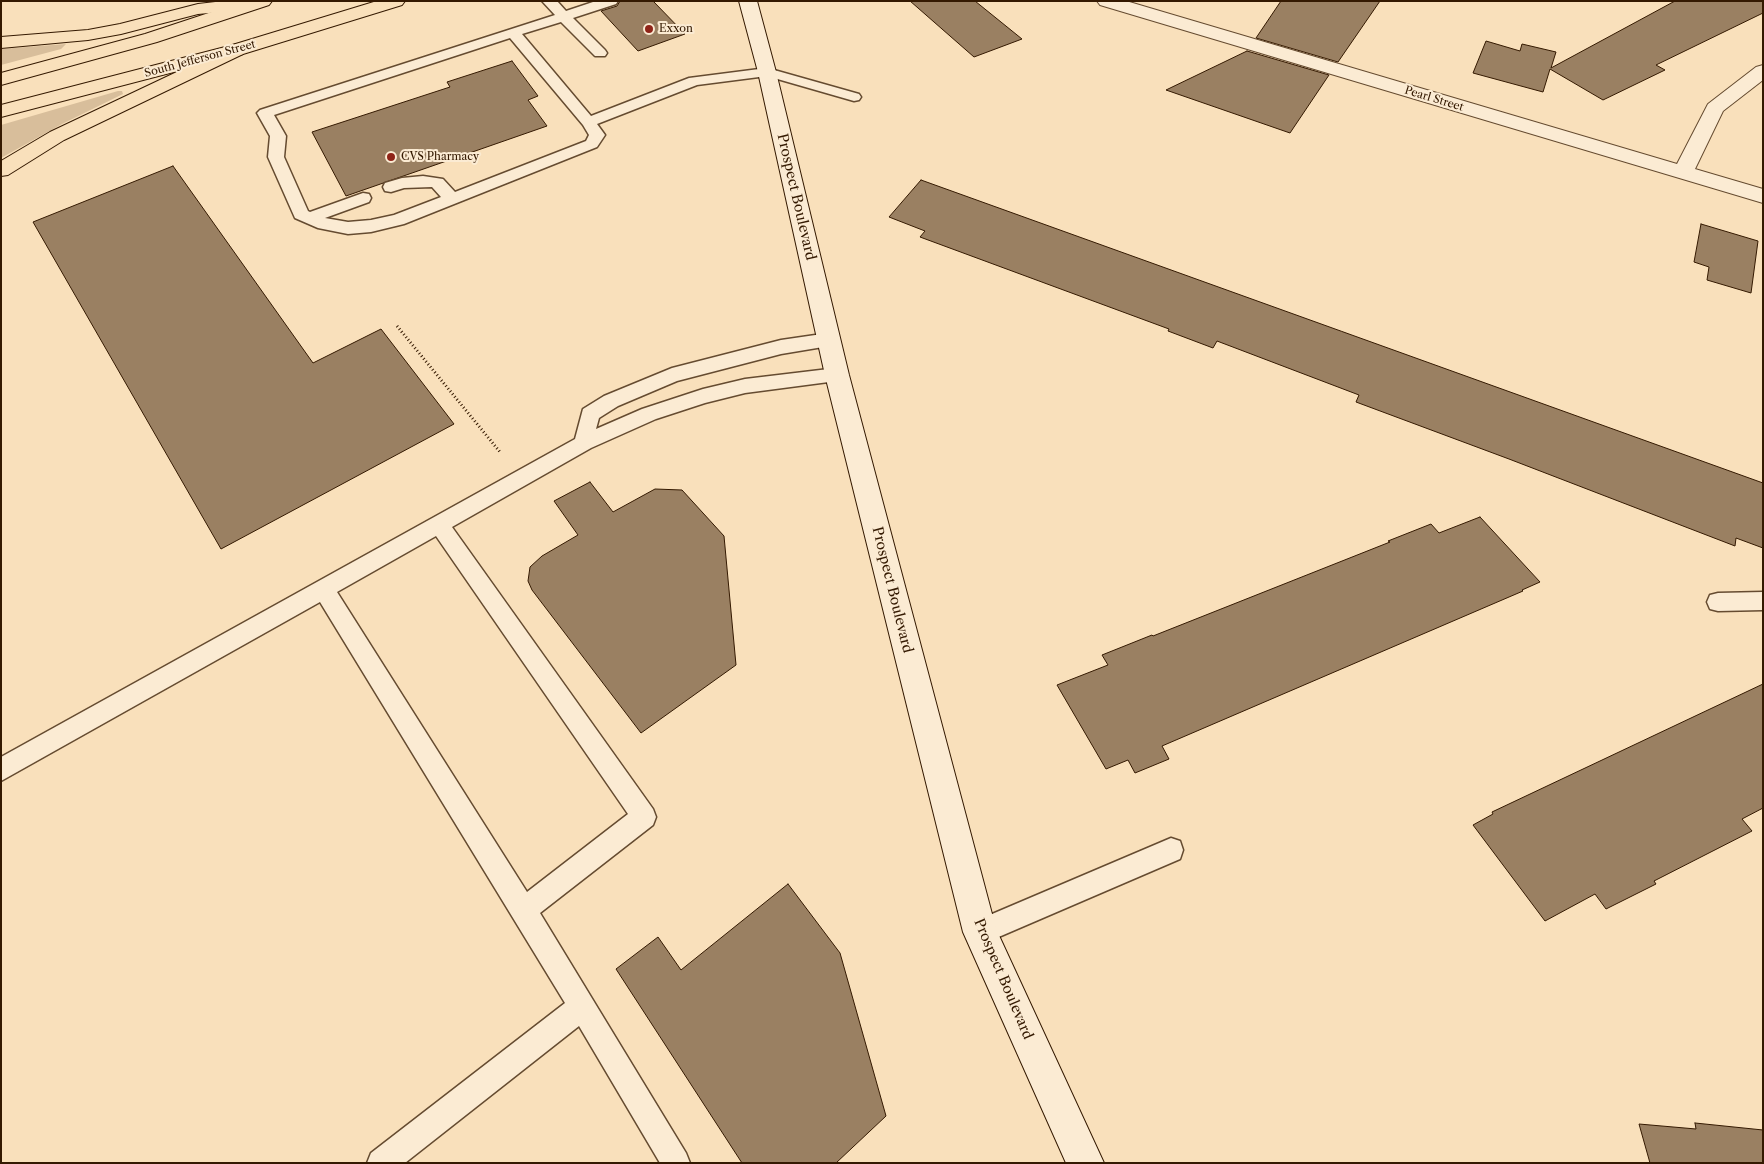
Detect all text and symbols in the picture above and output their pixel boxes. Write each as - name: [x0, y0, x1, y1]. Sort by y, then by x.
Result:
- place label: Exxon: [659, 22, 693, 36]
- marker: Exxon: [643, 23, 655, 35]
- street label: South Jefferson Street: [143, 38, 257, 80]
- street label: Pearl Street: [1403, 84, 1465, 114]
- street label: Prospect Boulevard: [773, 132, 819, 262]
- place label: CVS Pharmacy: [401, 150, 479, 164]
- marker: CVS Pharmacy: [385, 151, 397, 163]
- street label: Prospect Boulevard: [868, 525, 916, 655]
- street label: Prospect Boulevard: [970, 916, 1036, 1042]

